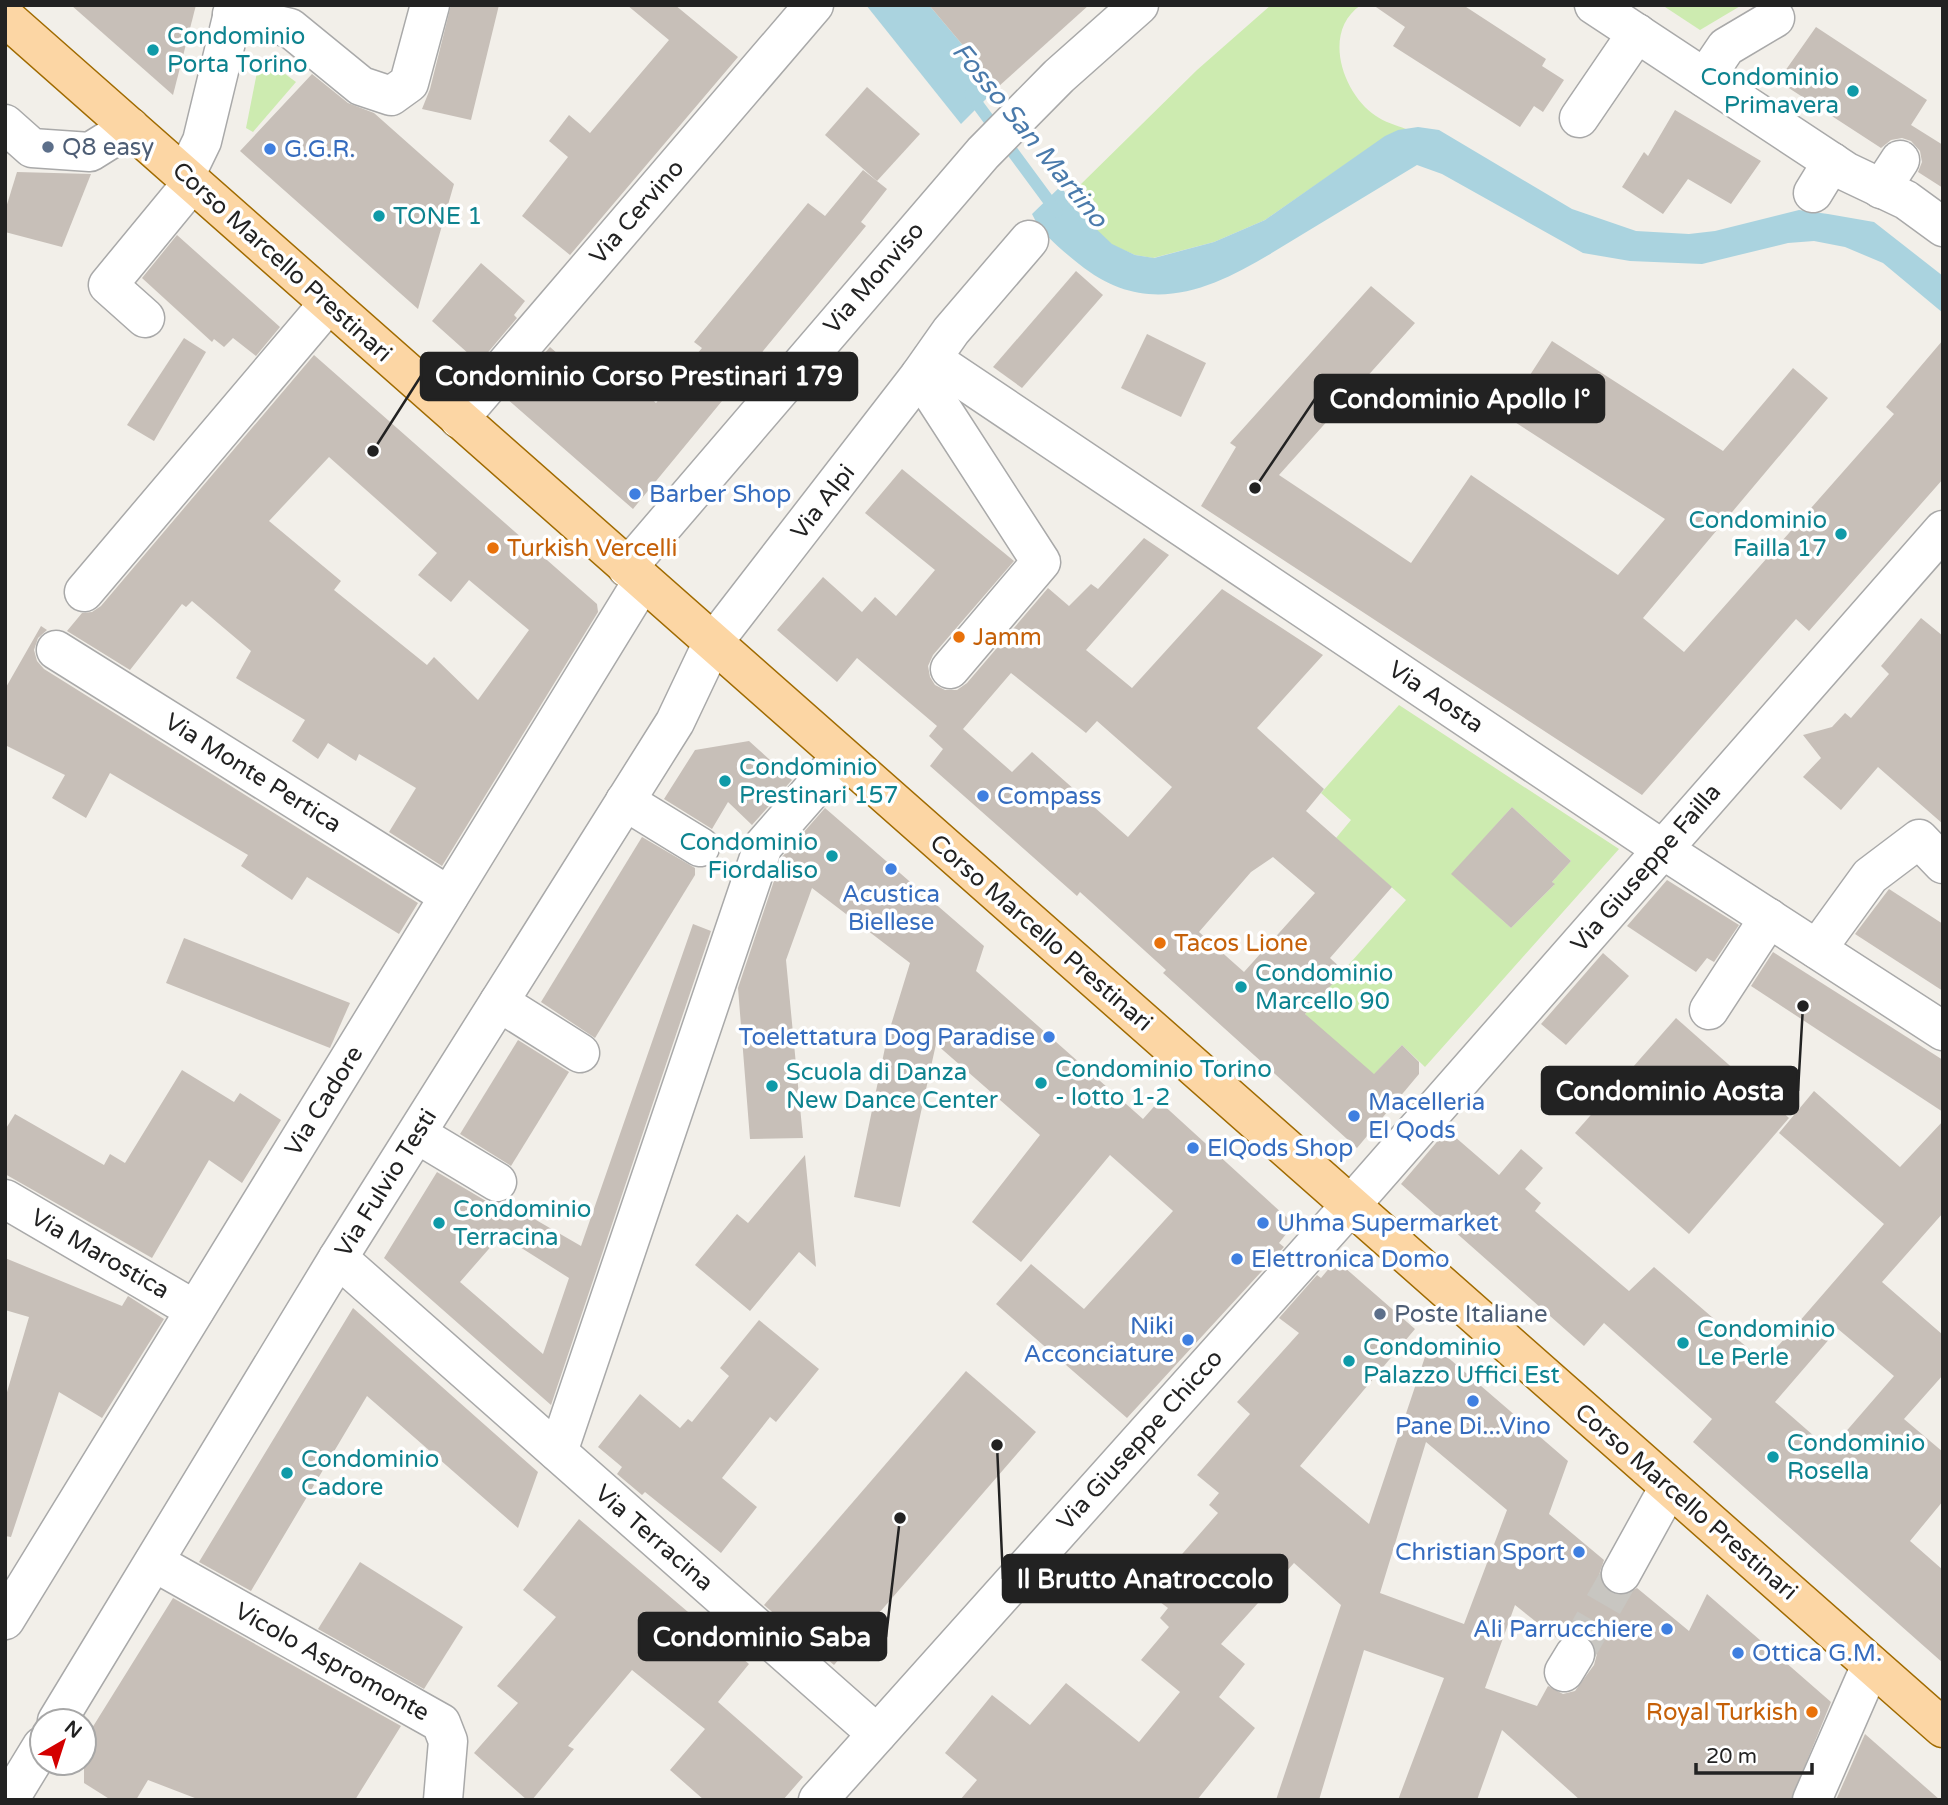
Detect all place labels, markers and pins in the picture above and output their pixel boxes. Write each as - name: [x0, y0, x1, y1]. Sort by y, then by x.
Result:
- place label: Condominio Porta Torino: [167, 22, 308, 79]
- marker: Condominio Porta Torino: [145, 42, 161, 58]
- place label: Condominio Primavera: [1701, 63, 1839, 120]
- marker: Condominio Primavera: [1845, 83, 1861, 99]
- place label: Q8 easy: [62, 133, 154, 162]
- place label: G.G.R.: [284, 135, 356, 164]
- marker: Q8 easy: [40, 139, 56, 155]
- marker: G.G.R.: [262, 141, 278, 157]
- place label: TONE 1: [393, 202, 482, 231]
- marker: TONE 1: [371, 208, 387, 224]
- callout: Condominio Corso Prestinari 179: [421, 353, 857, 400]
- callout: Condominio Apollo I°: [1315, 375, 1604, 422]
- place label: Barber Shop: [649, 480, 791, 509]
- marker: Barber Shop: [627, 486, 643, 502]
- place label: Condominio Failla 17: [1689, 506, 1827, 563]
- marker: Condominio Failla 17: [1833, 526, 1849, 542]
- place label: Turkish Vercelli: [507, 534, 677, 563]
- marker: Turkish Vercelli: [485, 540, 501, 556]
- place label: Jamm: [973, 623, 1042, 652]
- marker: Jamm: [951, 629, 967, 645]
- place label: Condominio Prestinari 157: [739, 753, 899, 810]
- marker: Condominio Prestinari 157: [717, 773, 733, 789]
- place label: Compass: [997, 782, 1102, 811]
- marker: Compass: [975, 788, 991, 804]
- place label: Condominio Fiordaliso: [680, 828, 818, 885]
- marker: Condominio Fiordaliso: [824, 848, 840, 864]
- marker: Acustica Biellese: [883, 861, 899, 877]
- place label: Acustica Biellese: [842, 880, 940, 937]
- place label: Tacos Lione: [1174, 929, 1308, 958]
- marker: Tacos Lione: [1152, 935, 1168, 951]
- place label: Condominio Marcello 90: [1255, 959, 1393, 1016]
- marker: Condominio Marcello 90: [1233, 979, 1249, 995]
- place label: Toelettatura Dog Paradise: [739, 1023, 1035, 1052]
- marker: Toelettatura Dog Paradise: [1041, 1029, 1057, 1045]
- place label: Condominio Torino - lotto 1-2: [1055, 1055, 1272, 1112]
- place label: Scuola di Danza New Dance Center: [786, 1058, 999, 1115]
- callout: Condominio Aosta: [1542, 1067, 1798, 1114]
- marker: Condominio Torino - lotto 1-2: [1033, 1075, 1049, 1091]
- marker: Scuola di Danza New Dance Center: [764, 1078, 780, 1094]
- place label: Macelleria El Qods: [1368, 1088, 1485, 1145]
- marker: Macelleria El Qods: [1346, 1108, 1362, 1124]
- place label: ElQods Shop: [1207, 1134, 1354, 1163]
- marker: ElQods Shop: [1185, 1140, 1201, 1156]
- place label: Condominio Terracina: [453, 1195, 591, 1252]
- place label: Uhma Supermarket: [1277, 1209, 1499, 1238]
- marker: Condominio Terracina: [431, 1215, 447, 1231]
- marker: Uhma Supermarket: [1255, 1215, 1271, 1231]
- place label: Elettronica Domo: [1251, 1245, 1450, 1274]
- marker: Elettronica Domo: [1229, 1251, 1245, 1267]
- place label: Poste Italiane: [1394, 1300, 1548, 1329]
- marker: Poste Italiane: [1372, 1306, 1388, 1322]
- place label: Niki Acconciature: [1024, 1312, 1174, 1369]
- place label: Condominio Le Perle: [1697, 1315, 1835, 1372]
- marker: Niki Acconciature: [1180, 1332, 1196, 1348]
- place label: Condominio Palazzo Uffici Est: [1363, 1333, 1560, 1390]
- marker: Condominio Le Perle: [1675, 1335, 1691, 1351]
- marker: Condominio Palazzo Uffici Est: [1341, 1353, 1357, 1369]
- marker: Pane Di...Vino: [1465, 1393, 1481, 1409]
- place label: Pane Di...Vino: [1395, 1412, 1551, 1441]
- place label: Condominio Rosella: [1787, 1429, 1925, 1486]
- place label: Condominio Cadore: [301, 1445, 439, 1502]
- marker: Condominio Rosella: [1765, 1449, 1781, 1465]
- marker: Condominio Cadore: [279, 1465, 295, 1481]
- place label: Christian Sport: [1395, 1538, 1565, 1567]
- marker: Christian Sport: [1571, 1544, 1587, 1560]
- callout: Il Brutto Anatroccolo: [1003, 1555, 1287, 1602]
- callout: Condominio Saba: [639, 1613, 886, 1660]
- place label: Ali Parrucchiere: [1473, 1615, 1653, 1644]
- marker: Ali Parrucchiere: [1659, 1621, 1675, 1637]
- place label: Ottica G.M.: [1752, 1639, 1882, 1668]
- marker: Ottica G.M.: [1730, 1645, 1746, 1661]
- place label: Royal Turkish: [1646, 1698, 1798, 1727]
- marker: Royal Turkish: [1804, 1704, 1820, 1720]

